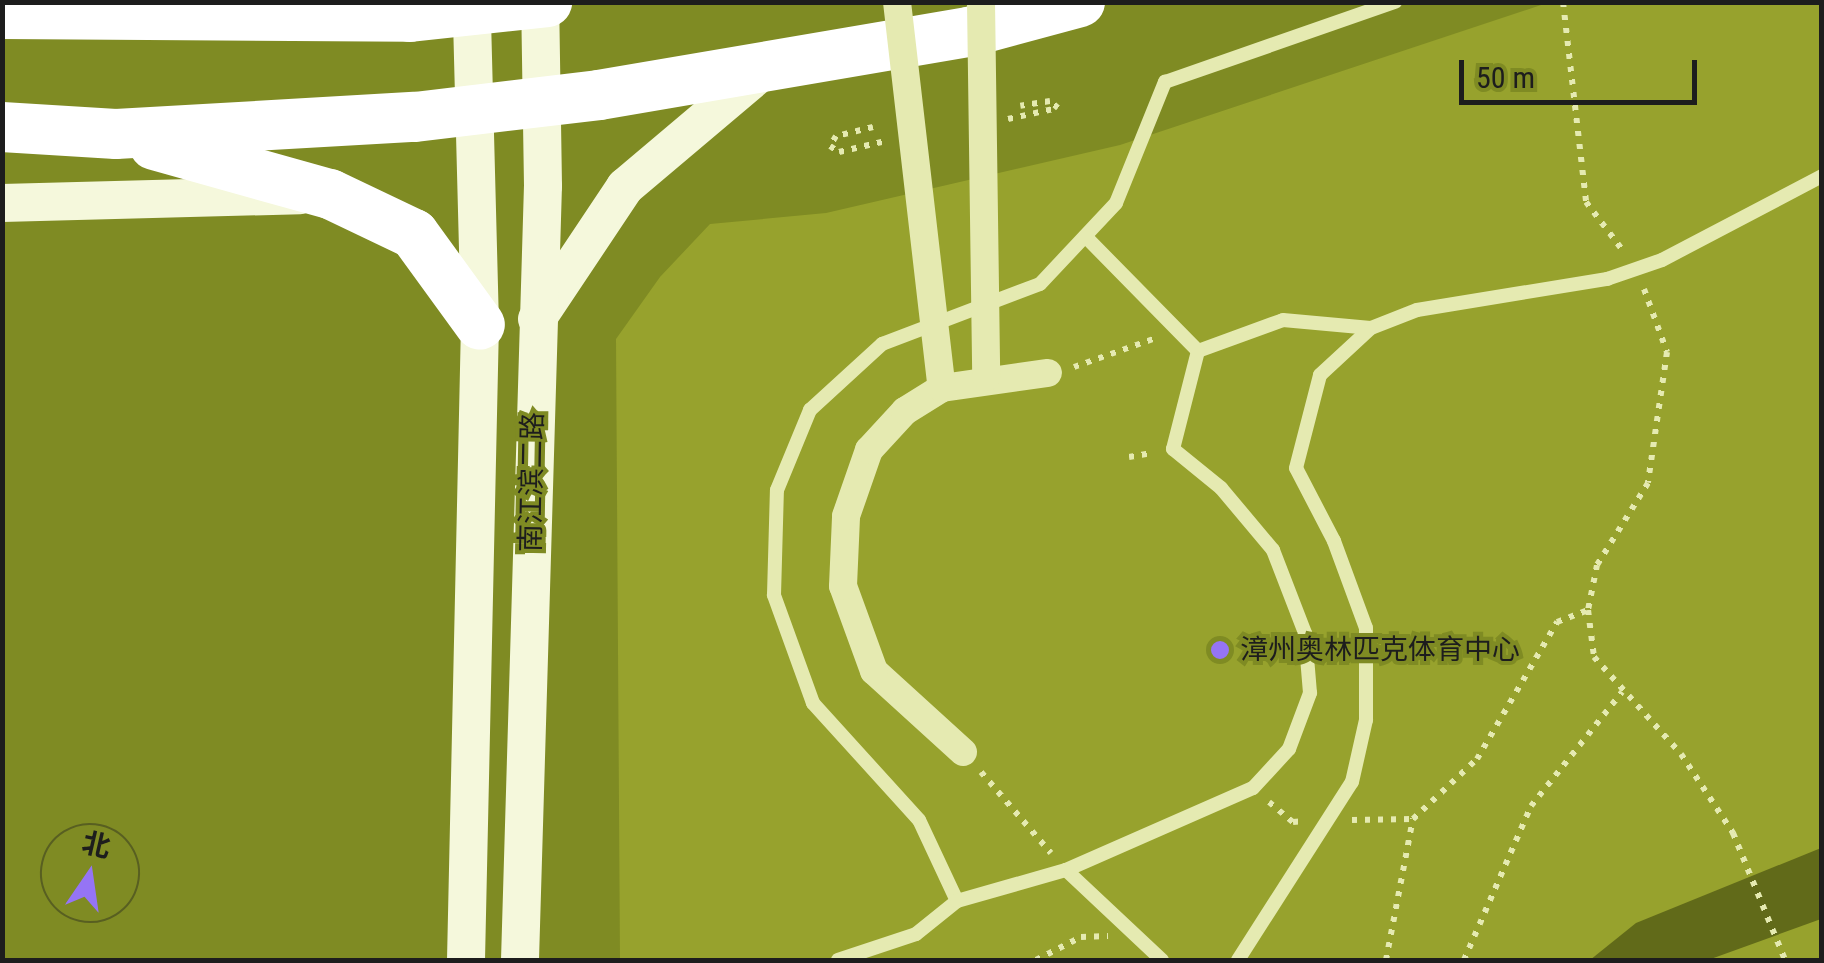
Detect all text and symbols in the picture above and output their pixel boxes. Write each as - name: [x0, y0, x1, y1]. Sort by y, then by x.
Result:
- scale bar: [1464, 40, 1702, 102]
- text: 50 m: [1476, 60, 1535, 95]
- street label: 南江滨二路: [514, 412, 550, 552]
- place label: 漳州奥林匹克体育中心: [1240, 633, 1520, 667]
- marker: 漳州奥林匹克体育中心: [1209, 639, 1231, 661]
- north arrow: [40, 823, 140, 923]
- text: 北: [79, 826, 114, 864]

